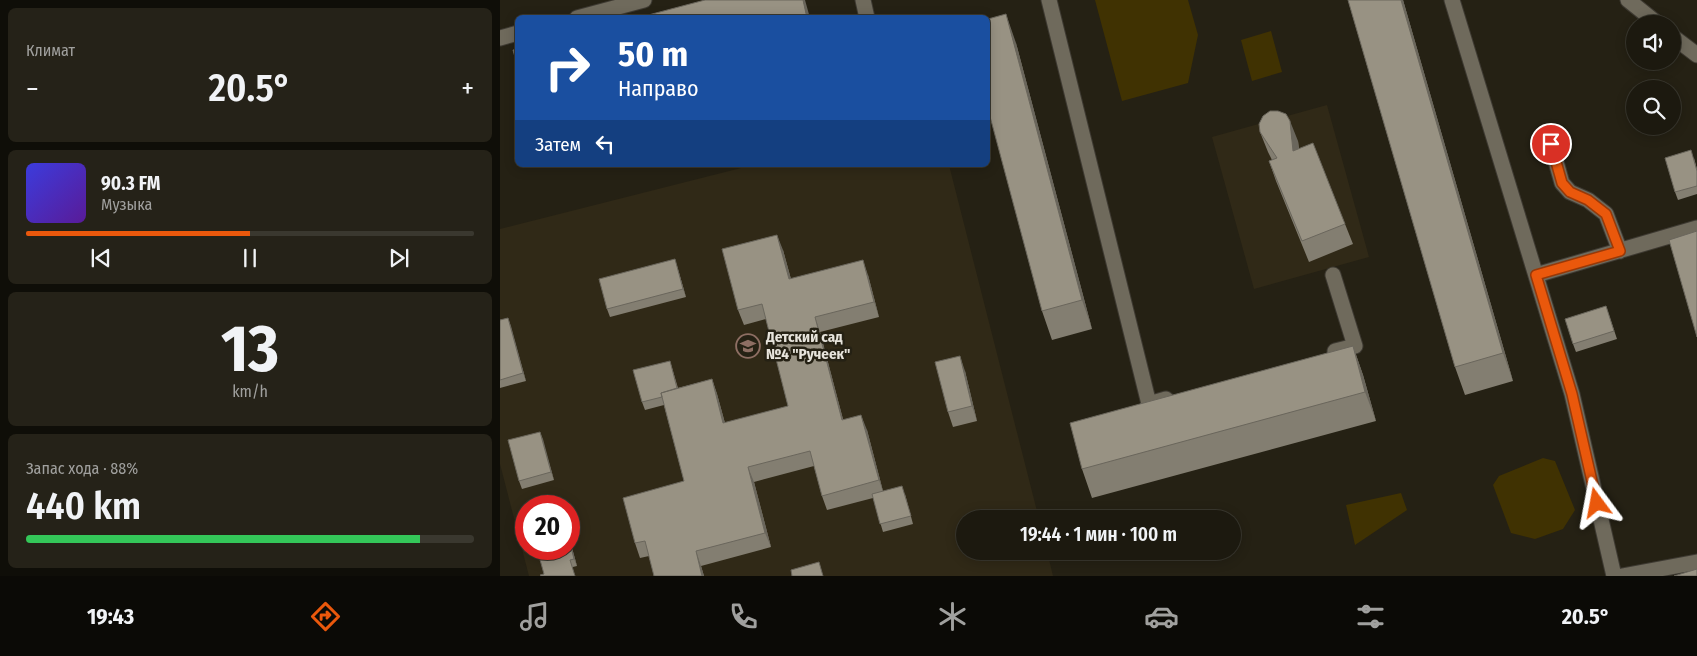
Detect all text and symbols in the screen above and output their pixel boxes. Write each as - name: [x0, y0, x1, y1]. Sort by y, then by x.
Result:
- map controls: [1626, 15, 1681, 135]
- button: sound: [1626, 15, 1681, 70]
- text: 50 m: [618, 33, 688, 75]
- icon: right: [535, 35, 600, 100]
- text: Климат: [26, 41, 75, 60]
- text: 20.5°: [209, 65, 291, 111]
- text: −: [26, 72, 39, 105]
- text: +: [461, 72, 474, 105]
- text: Направо: [618, 75, 699, 102]
- button: search: [1626, 80, 1681, 135]
- pin: [1530, 123, 1572, 165]
- icon: left: [591, 130, 619, 158]
- icon: arrive: [1537, 130, 1565, 158]
- text: Затем: [535, 133, 581, 156]
- text: 90.3 FM: [101, 172, 160, 195]
- text: Музыка: [101, 195, 152, 214]
- icon: previous: [87, 244, 115, 272]
- icon: pause: [236, 244, 264, 272]
- icon: next: [385, 244, 413, 272]
- text: 13: [221, 310, 279, 388]
- place label: Детский сад №4 "Ручеек": [765, 328, 850, 363]
- school or university icon: Детский сад №4 "Ручеек": [735, 333, 761, 359]
- text: km/h: [232, 382, 268, 401]
- text: Запас хода · 88%: [26, 459, 138, 478]
- position arrow: [1570, 476, 1622, 528]
- text: 440 km: [26, 483, 141, 529]
- speed limit sign: 20: [515, 495, 580, 560]
- text: 19:44 · 1 мин · 100 m: [1020, 523, 1177, 546]
- icon: directions: [308, 599, 343, 634]
- icon: music: [517, 599, 552, 634]
- icon: phone: [726, 599, 761, 634]
- icon: climate: [935, 599, 970, 634]
- icon: car: [1144, 599, 1179, 634]
- icon: filters: [1353, 599, 1388, 634]
- text: 19:43: [87, 603, 134, 630]
- text: 20.5°: [1562, 603, 1610, 630]

